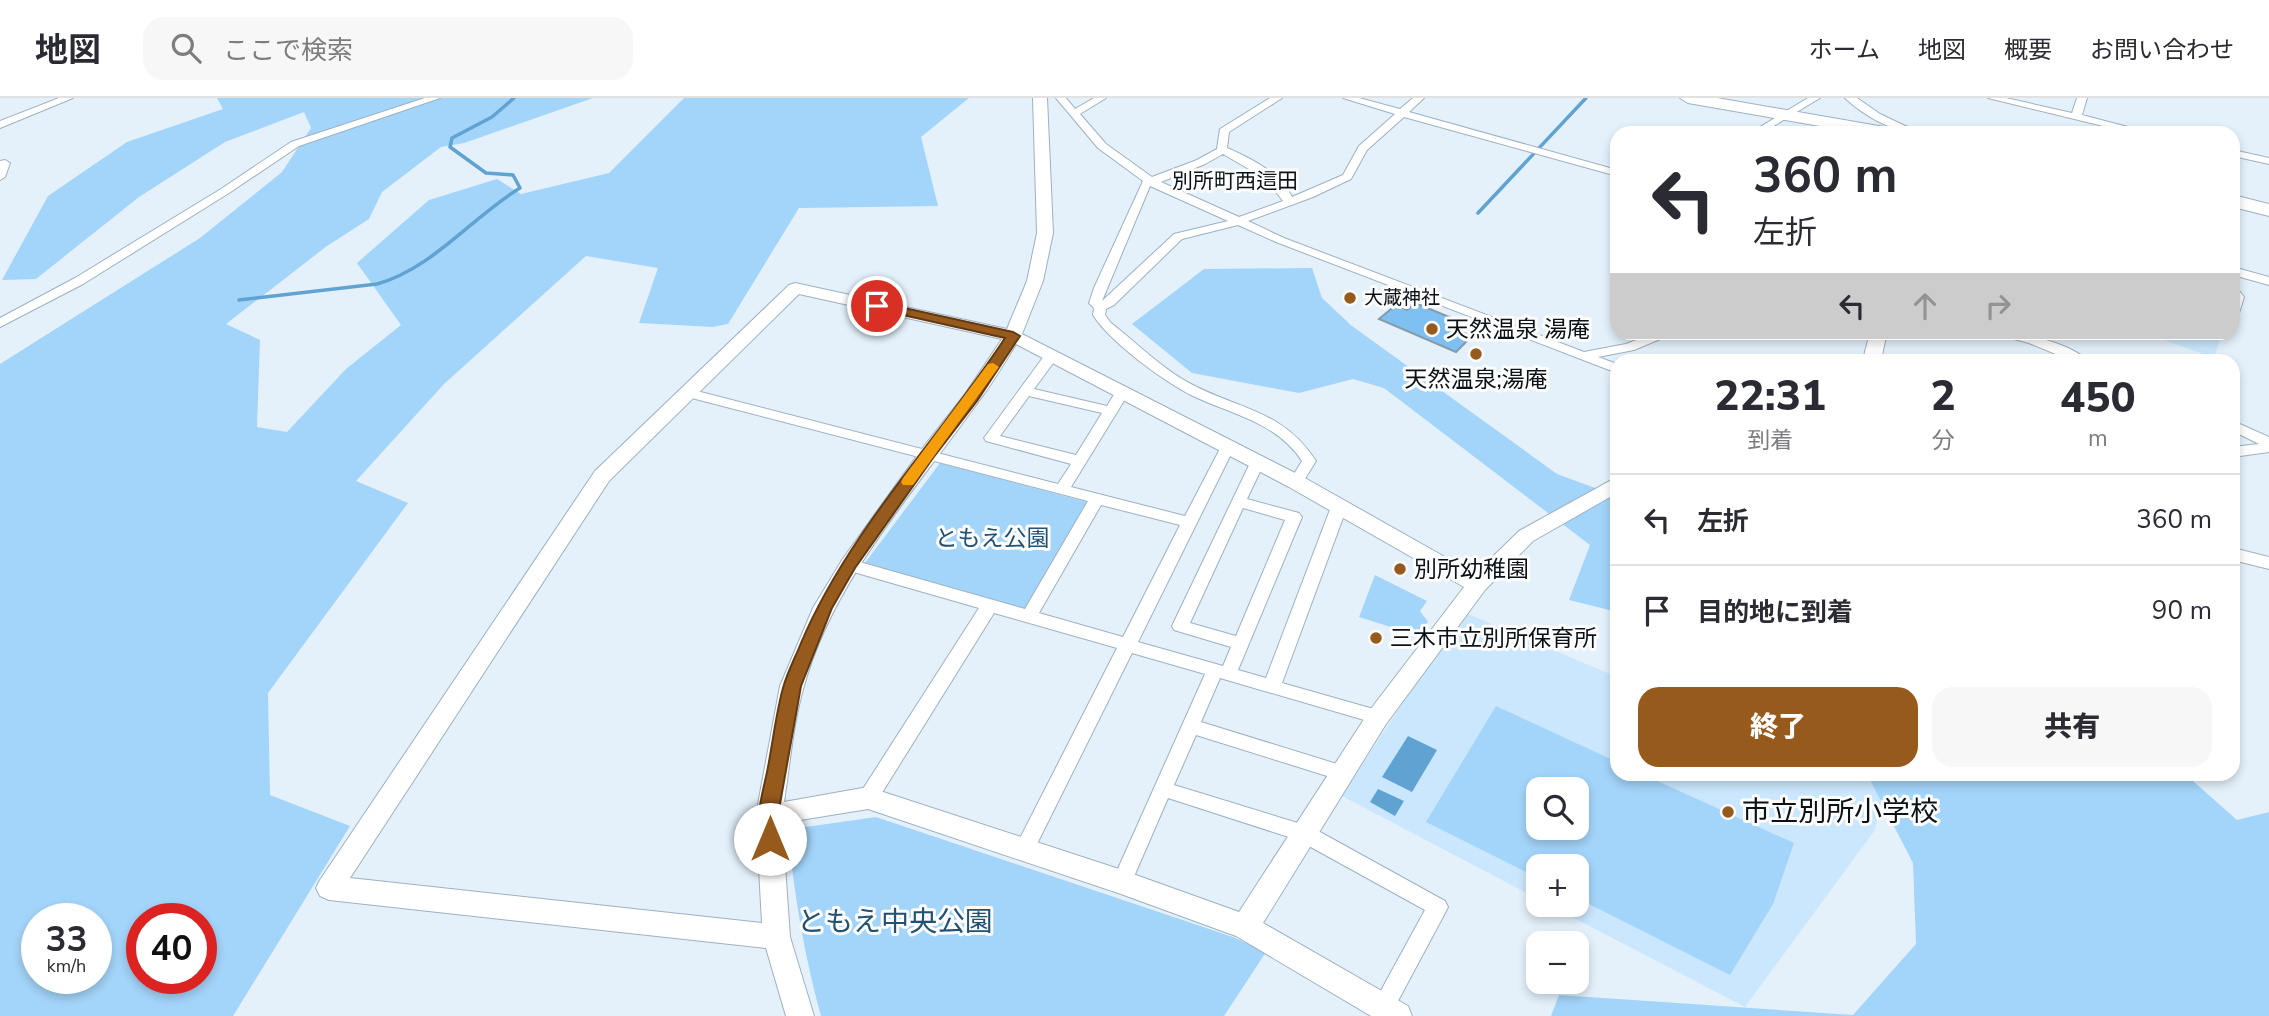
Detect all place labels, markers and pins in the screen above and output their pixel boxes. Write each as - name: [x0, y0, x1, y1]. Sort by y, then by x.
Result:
- pin: [847, 276, 907, 336]
- place label: 大蔵神社: [1364, 285, 1440, 311]
- marker: 大蔵神社: [1342, 290, 1358, 306]
- place label: 天然温泉 湯庵: [1446, 314, 1590, 345]
- marker: 天然温泉 湯庵: [1424, 321, 1440, 337]
- marker: 天然温泉;湯庵: [1468, 346, 1484, 362]
- place label: 天然温泉;湯庵: [1404, 364, 1548, 395]
- place label: 別所幼稚園: [1414, 554, 1529, 585]
- marker: 別所幼稚園: [1392, 561, 1408, 577]
- place label: 三木市立別所保育所: [1390, 623, 1597, 654]
- marker: 三木市立別所保育所: [1368, 630, 1384, 646]
- place label: 市立別所小学校: [1742, 793, 1938, 831]
- marker: 市立別所小学校: [1720, 804, 1736, 820]

